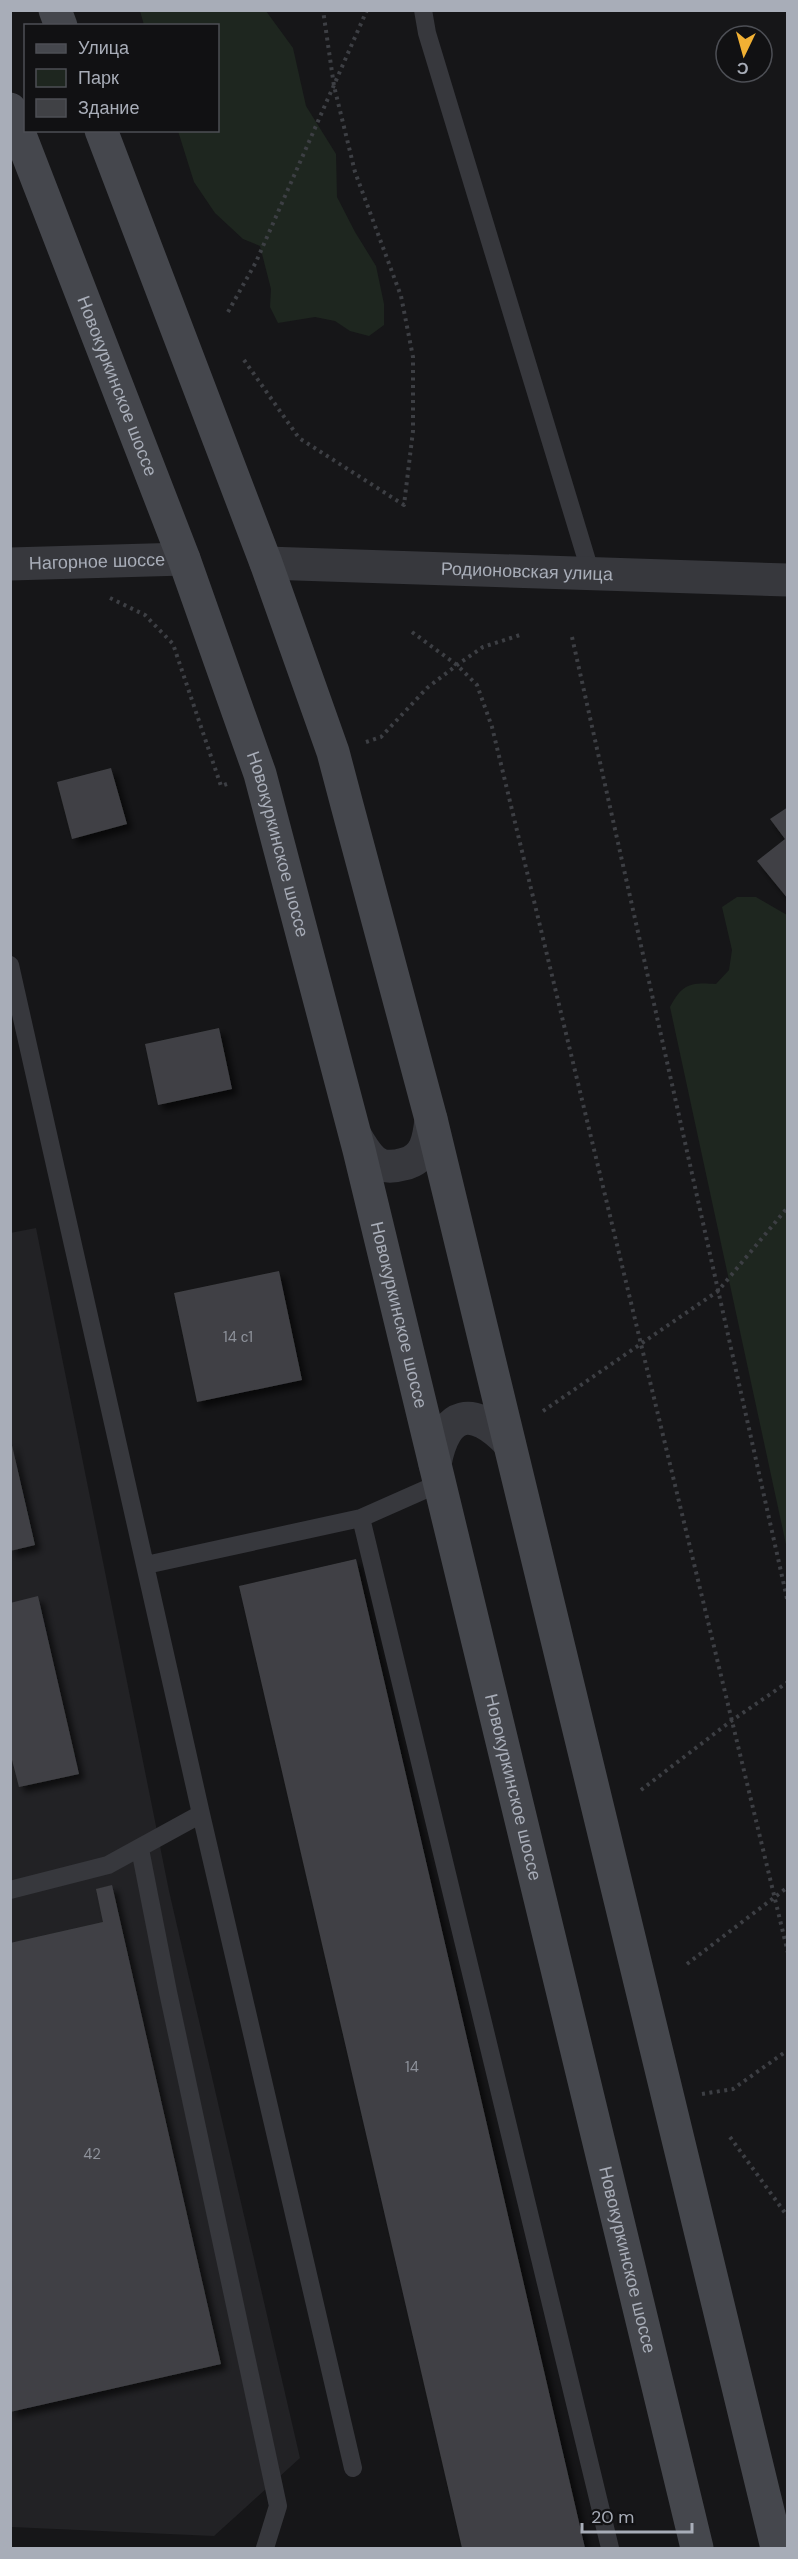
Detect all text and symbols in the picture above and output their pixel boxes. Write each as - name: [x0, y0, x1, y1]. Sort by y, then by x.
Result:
- legend: [24, 24, 219, 132]
- north arrow: [714, 24, 774, 84]
- text: Улица: [78, 36, 130, 60]
- text: С: [736, 57, 749, 79]
- text: Парк: [78, 66, 119, 90]
- text: Здание: [78, 96, 139, 120]
- street label: Новокуркинское шоссе: [71, 292, 163, 480]
- street label: Нагорное шоссе: [28, 548, 166, 575]
- street label: Родионовская улица: [440, 557, 614, 586]
- street label: Новокуркинское шоссе: [241, 748, 314, 940]
- street label: Новокуркинское шоссе: [365, 1219, 433, 1411]
- house number: 14 с1: [223, 1327, 253, 1347]
- street label: Новокуркинское шоссе: [479, 1691, 547, 1883]
- house number: 14: [405, 2057, 419, 2077]
- house number: 42: [83, 2144, 101, 2164]
- street label: Новокуркинское шоссе: [593, 2164, 661, 2356]
- scale bar: [582, 2496, 692, 2534]
- text: 20 m: [591, 2505, 634, 2529]

